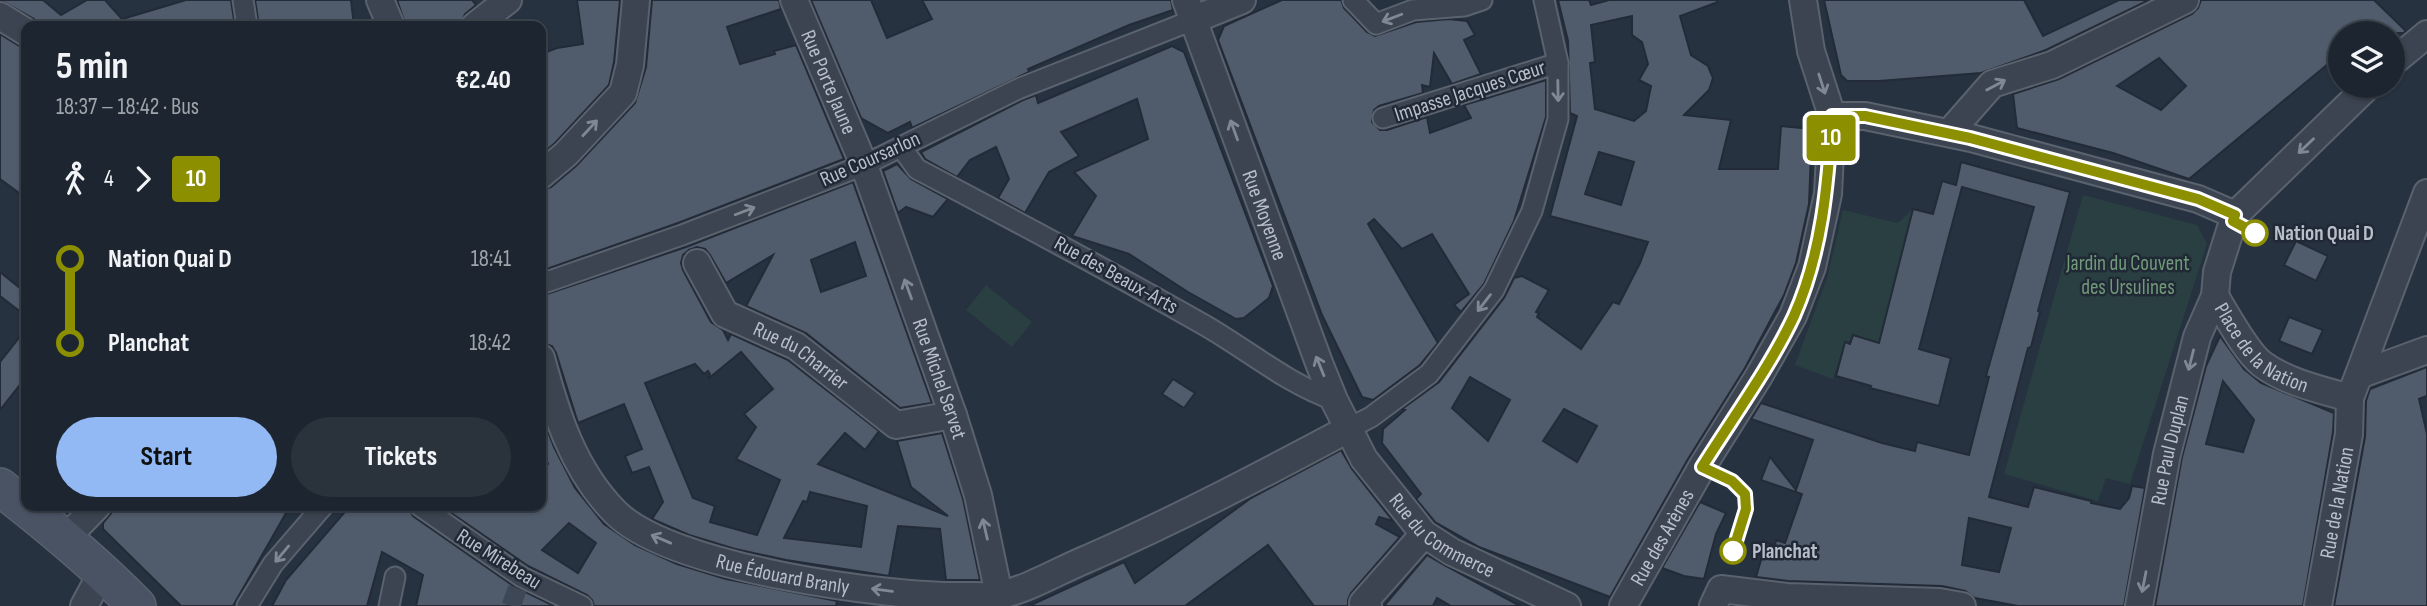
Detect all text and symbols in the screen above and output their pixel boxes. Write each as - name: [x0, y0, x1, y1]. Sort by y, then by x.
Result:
- one-way arrow: [1381, 13, 1403, 26]
- map controls: [2328, 21, 2405, 98]
- button: layers: [2328, 21, 2405, 98]
- street label: Rue Porte Jaune: [796, 26, 862, 138]
- text: 5 min: [56, 44, 128, 89]
- street label: Impasse Jacques Cœur: [1391, 55, 1549, 127]
- text: €2.40: [455, 65, 511, 96]
- one-way arrow: [1816, 73, 1829, 95]
- one-way arrow: [1986, 78, 2006, 92]
- one-way arrow: [1551, 80, 1565, 103]
- text: 18:37 – 18:42 · Bus: [56, 93, 199, 121]
- line badge: 10: [1800, 115, 1862, 161]
- one-way arrow: [582, 119, 598, 137]
- one-way arrow: [1227, 119, 1239, 141]
- text: 10: [1821, 123, 1841, 152]
- street label: Rue Coursarlon: [816, 126, 924, 192]
- one-way arrow: [2297, 137, 2314, 154]
- icon: walk: [56, 160, 94, 198]
- icon: forward: [124, 160, 162, 198]
- text: 10: [186, 164, 206, 193]
- text: 4: [104, 165, 114, 193]
- street label: Rue Moyenne: [1237, 167, 1293, 264]
- one-way arrow: [734, 203, 756, 216]
- marker: Nation Quai D: [2242, 220, 2268, 246]
- place label: Nation Quai D: [2274, 221, 2374, 246]
- street label: Rue des Beaux-Arts: [1050, 231, 1182, 319]
- text: Nation Quai D: [108, 244, 232, 275]
- text: 18:41: [471, 245, 511, 273]
- park label: Jardin du Couvent des Ursulines: [2065, 251, 2190, 300]
- one-way arrow: [901, 278, 913, 300]
- one-way arrow: [1477, 293, 1492, 312]
- street label: Place de la Nation: [2209, 298, 2312, 398]
- street label: Rue Michel Servet: [907, 315, 972, 442]
- street label: Rue du Charrier: [749, 316, 853, 395]
- text: Planchat: [108, 328, 189, 359]
- text: 18:42: [469, 329, 511, 357]
- one-way arrow: [2184, 348, 2197, 371]
- one-way arrow: [1313, 356, 1326, 378]
- street label: Rue Paul Duplan: [2145, 392, 2194, 507]
- button: Start: [56, 417, 277, 497]
- button: Tickets: [291, 417, 511, 497]
- street label: Rue de la Nation: [2314, 445, 2359, 561]
- street label: Rue des Arènes: [1625, 485, 1699, 590]
- street label: Rue du Commerce: [1384, 488, 1499, 583]
- one-way arrow: [978, 518, 991, 540]
- street label: Rue Mirebeau: [452, 523, 546, 595]
- one-way arrow: [651, 532, 672, 545]
- marker: Planchat: [1720, 538, 1746, 564]
- place label: Planchat: [1752, 539, 1817, 564]
- one-way arrow: [274, 544, 290, 562]
- street label: Rue Édouard Branly: [713, 548, 851, 599]
- one-way arrow: [2136, 570, 2150, 593]
- one-way arrow: [871, 584, 894, 597]

